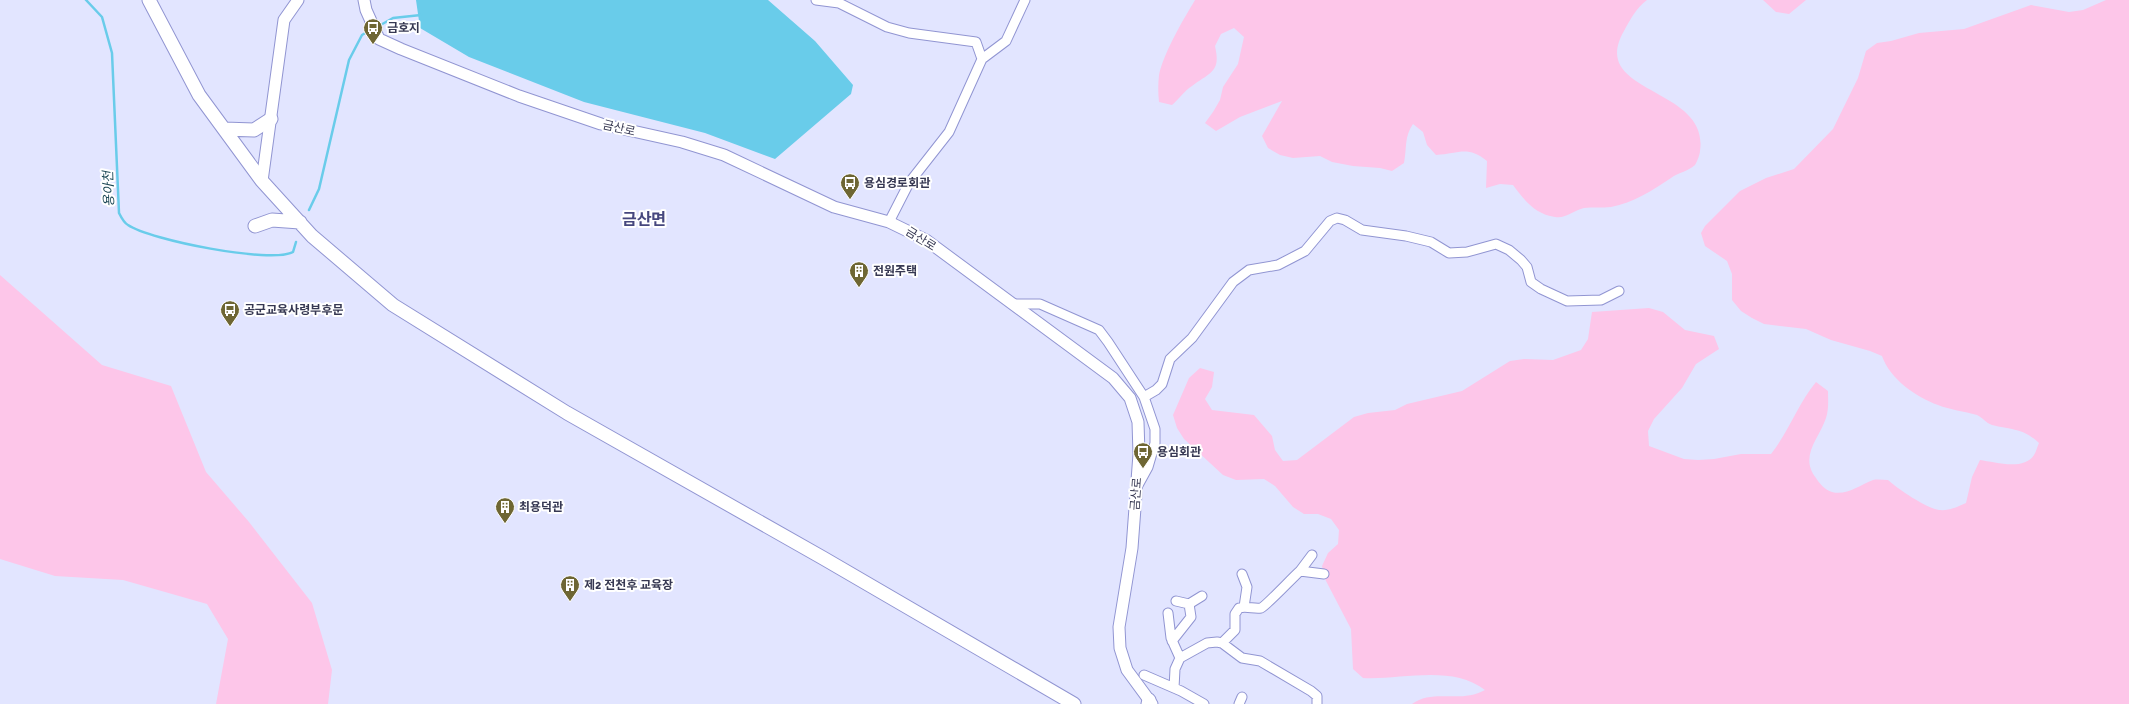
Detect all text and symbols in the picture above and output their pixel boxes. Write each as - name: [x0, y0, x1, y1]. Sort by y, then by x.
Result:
- bus stop icon: 금호지: [362, 17, 384, 45]
- place label: 금호지: [387, 21, 420, 36]
- street label: 금산로: [601, 117, 637, 140]
- water label: 용아천: [100, 170, 118, 207]
- bus stop icon: 용심경로회관: [839, 172, 861, 200]
- place label: 용심경로회관: [864, 176, 930, 191]
- district label: 금산면: [622, 210, 666, 230]
- street label: 금산로: [903, 224, 939, 255]
- building icon: 전원주택: [848, 260, 870, 288]
- place label: 전원주택: [873, 264, 917, 279]
- bus stop icon: 공군교육사령부후문: [219, 299, 241, 327]
- place label: 공군교육사령부후문: [244, 303, 343, 318]
- bus stop icon: 용심회관: [1132, 441, 1154, 469]
- place label: 용심회관: [1157, 445, 1201, 460]
- street label: 금산로: [1128, 477, 1145, 511]
- building icon: 최용덕관: [494, 496, 516, 524]
- place label: 최용덕관: [519, 500, 563, 515]
- building icon: 제2 전천후 교육장: [559, 574, 581, 602]
- place label: 제2 전천후 교육장: [584, 578, 673, 593]

